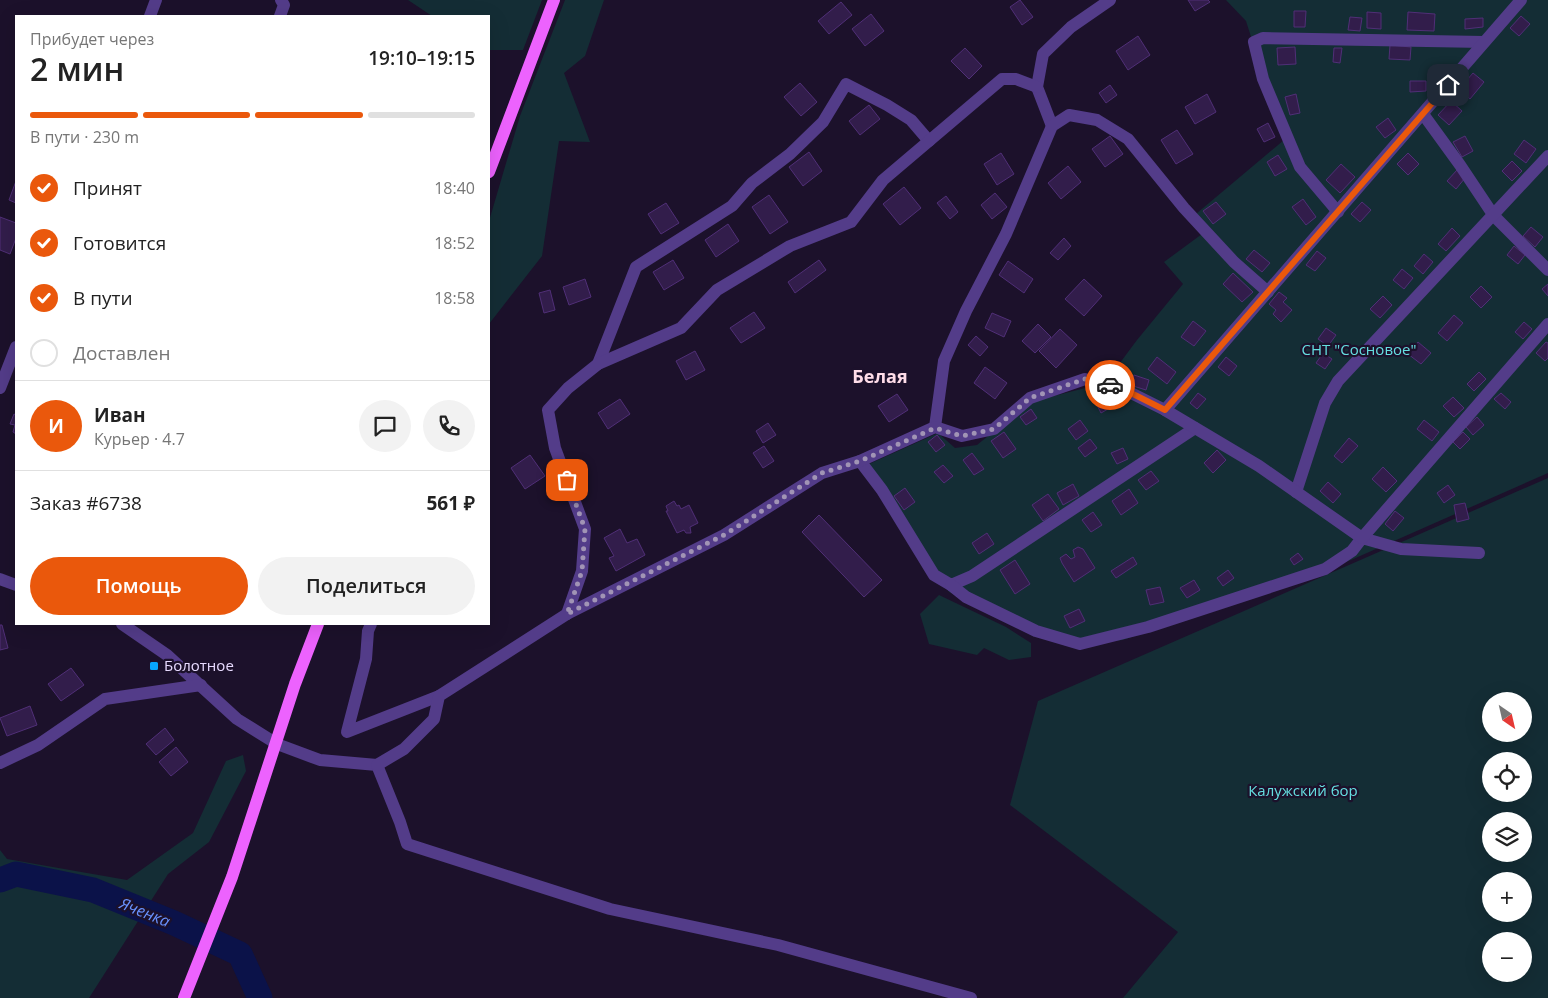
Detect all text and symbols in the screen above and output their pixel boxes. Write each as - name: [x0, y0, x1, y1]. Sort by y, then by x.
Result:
- text: Прибудет через: [30, 28, 154, 50]
- text: 19:10–19:15: [368, 45, 475, 71]
- text: 2 мин: [30, 47, 124, 90]
- pin: [1427, 64, 1469, 106]
- icon: home: [1434, 71, 1462, 99]
- text: В пути · 230 m: [30, 126, 139, 148]
- icon: check: [30, 174, 58, 202]
- text: Принят: [73, 175, 142, 201]
- text: 18:40: [434, 177, 475, 199]
- icon: check: [30, 229, 58, 257]
- text: Готовится: [73, 230, 166, 256]
- text: 18:52: [434, 232, 475, 254]
- icon: check: [30, 284, 58, 312]
- text: В пути: [73, 285, 133, 311]
- text: 18:58: [434, 287, 475, 309]
- park label: СНТ "Сосновое": [1302, 339, 1416, 359]
- text: Доставлен: [73, 340, 171, 366]
- courier: [1085, 360, 1135, 410]
- district label: Белая: [852, 364, 908, 388]
- icon: car: [1096, 371, 1124, 399]
- button: chat: [359, 400, 411, 452]
- button: phone: [423, 400, 475, 452]
- text: Иван: [94, 402, 146, 428]
- text: И: [48, 413, 64, 439]
- text: Курьер · 4.7: [94, 428, 185, 450]
- pin: [546, 459, 588, 501]
- icon: bag: [553, 466, 581, 494]
- text: Заказ #6738: [30, 490, 142, 516]
- text: 561 ₽: [426, 490, 475, 516]
- button: Помощь: [30, 557, 248, 615]
- button: Поделиться: [258, 557, 475, 615]
- place label: Болотное: [164, 655, 234, 675]
- marker: Болотное: [148, 660, 160, 672]
- north arrow: [1482, 692, 1532, 742]
- map controls: [1482, 692, 1532, 982]
- button: locate: [1482, 752, 1532, 802]
- park label: Калужский бор: [1248, 780, 1358, 800]
- button: layers: [1482, 812, 1532, 862]
- button: +: [1482, 872, 1532, 922]
- water label: Яченка: [116, 892, 173, 932]
- button: −: [1482, 932, 1532, 982]

